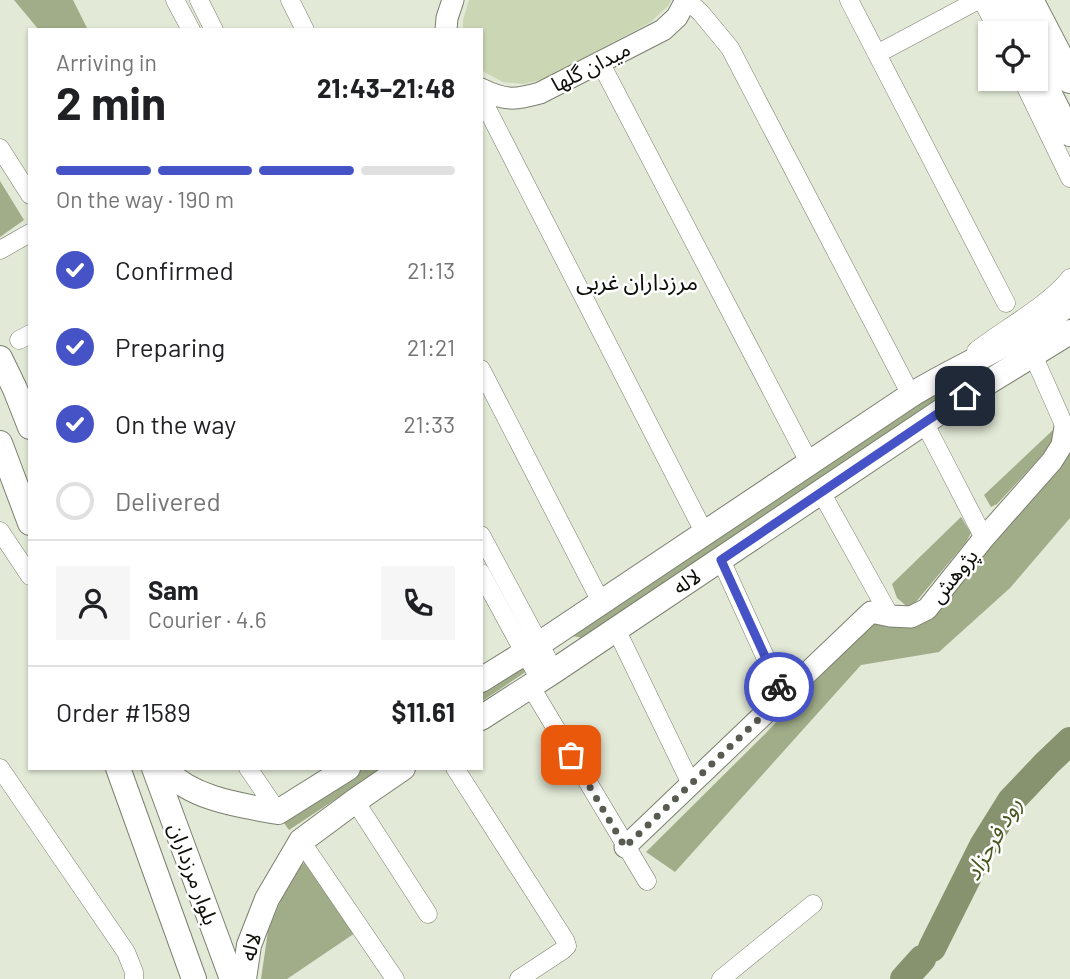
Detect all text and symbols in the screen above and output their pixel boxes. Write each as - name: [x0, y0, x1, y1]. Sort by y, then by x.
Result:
- map controls: [978, 21, 1048, 91]
- button: locate: [978, 21, 1048, 91]
- street label: میدان گلها: [547, 35, 634, 97]
- text: Arriving in: [56, 48, 157, 76]
- text: 21:43–21:48: [317, 72, 455, 103]
- text: 2 min: [56, 74, 166, 129]
- text: On the way · 190 m: [56, 185, 234, 213]
- icon: check: [56, 251, 94, 289]
- text: Confirmed: [115, 254, 234, 285]
- text: 21:13: [407, 256, 455, 284]
- district label: مرزداران غربی: [576, 267, 698, 296]
- icon: check: [56, 328, 94, 366]
- text: Preparing: [115, 331, 225, 362]
- text: 21:21: [407, 333, 455, 361]
- pin: [935, 366, 995, 426]
- icon: home: [946, 377, 984, 415]
- icon: check: [56, 405, 94, 443]
- text: On the way: [115, 408, 236, 439]
- text: 21:33: [403, 410, 455, 438]
- text: Delivered: [115, 485, 221, 516]
- street label: پژوهش: [923, 543, 984, 609]
- street label: لاله: [668, 563, 705, 599]
- button: person: [56, 566, 130, 640]
- button: phone: [381, 566, 455, 640]
- text: Sam: [148, 574, 199, 605]
- text: Courier · 4.6: [148, 605, 267, 633]
- courier: [744, 652, 814, 722]
- icon: bike: [760, 668, 798, 706]
- text: Order #1589: [56, 696, 191, 727]
- text: $11.61: [392, 696, 455, 727]
- pin: [541, 725, 601, 785]
- icon: bag: [552, 736, 590, 774]
- water label: رود فرحزاد: [957, 792, 1028, 885]
- street label: بلوار مرزداران: [163, 819, 224, 928]
- street label: لاله: [234, 930, 265, 963]

